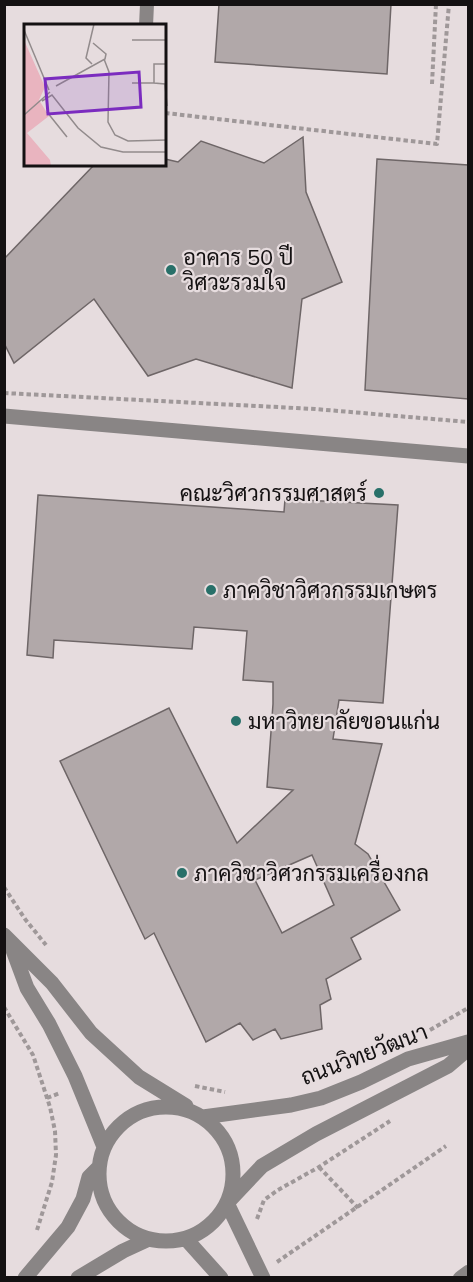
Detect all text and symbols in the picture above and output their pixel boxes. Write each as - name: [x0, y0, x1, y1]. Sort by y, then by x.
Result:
- inset map: [24, 24, 166, 166]
- place label: อาคาร 50 ปี วิศวะรวมใจ: [182, 243, 293, 296]
- marker: อาคาร 50 ปี วิศวะรวมใจ: [164, 263, 178, 277]
- place label: คณะวิศวกรรมศาสตร์: [180, 479, 367, 507]
- marker: คณะวิศวกรรมศาสตร์: [372, 486, 386, 500]
- place label: ภาควิชาวิศวกรรมเกษตร: [223, 576, 437, 604]
- marker: ภาควิชาวิศวกรรมเกษตร: [204, 583, 218, 597]
- place label: มหาวิทยาลัยขอนแก่น: [248, 707, 440, 735]
- marker: มหาวิทยาลัยขอนแก่น: [229, 714, 243, 728]
- place label: ภาควิชาวิศวกรรมเครื่องกล: [194, 854, 429, 887]
- marker: ภาควิชาวิศวกรรมเครื่องกล: [175, 866, 189, 880]
- street label: ถนนวิทยวัฒนา: [297, 1017, 431, 1091]

